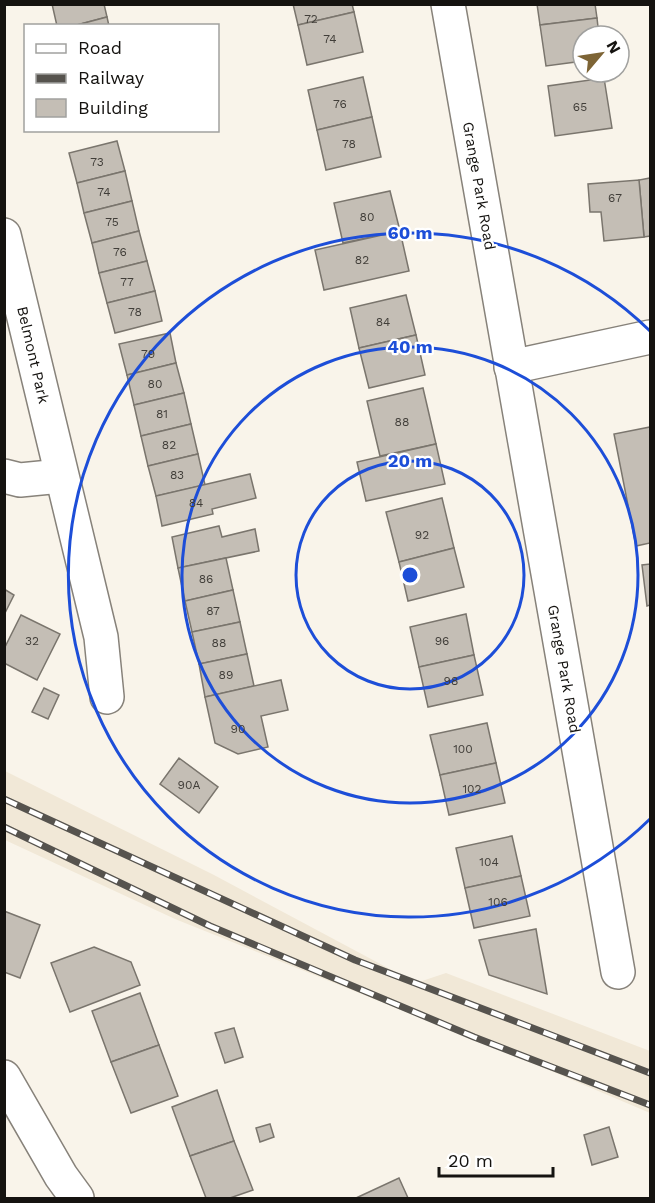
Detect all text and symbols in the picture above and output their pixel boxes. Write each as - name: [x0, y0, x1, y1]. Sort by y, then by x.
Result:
- house number: 72: [304, 12, 318, 26]
- legend: [24, 24, 219, 132]
- north arrow: [571, 24, 631, 84]
- house number: 74: [323, 32, 337, 46]
- text: Road: [78, 37, 122, 58]
- text: N: [602, 37, 625, 57]
- text: Railway: [78, 67, 145, 88]
- text: Building: [78, 97, 148, 118]
- house number: 76: [333, 97, 347, 111]
- house number: 65: [573, 100, 587, 114]
- street label: Grange Park Road: [459, 120, 499, 252]
- house number: 78: [342, 137, 356, 151]
- house number: 73: [90, 155, 104, 169]
- house number: 74: [97, 185, 111, 199]
- house number: 67: [608, 191, 622, 205]
- house number: 80: [360, 210, 374, 224]
- house number: 75: [105, 215, 119, 229]
- text: 60 m: [388, 222, 432, 243]
- house number: 76: [113, 245, 127, 259]
- house number: 82: [355, 253, 369, 267]
- house number: 77: [120, 275, 134, 289]
- street label: Belmont Park: [13, 305, 53, 406]
- house number: 78: [128, 305, 142, 319]
- house number: 84: [376, 315, 390, 329]
- text: 40 m: [387, 336, 433, 357]
- house number: 79: [141, 347, 155, 361]
- house number: 80: [148, 377, 162, 391]
- house number: 81: [156, 407, 168, 421]
- house number: 88: [395, 415, 409, 429]
- house number: 82: [162, 438, 176, 452]
- text: 20 m: [388, 450, 432, 471]
- house number: 83: [170, 468, 184, 482]
- house number: 84: [189, 496, 203, 510]
- house number: 92: [415, 528, 429, 542]
- centre of rings: [400, 565, 420, 585]
- house number: 86: [199, 572, 213, 586]
- street label: Grange Park Road: [544, 603, 584, 735]
- house number: 87: [206, 604, 220, 618]
- house number: 32: [25, 634, 39, 648]
- house number: 96: [435, 634, 449, 648]
- house number: 88: [212, 636, 226, 650]
- house number: 89: [219, 668, 233, 682]
- house number: 98: [444, 674, 458, 688]
- house number: 90: [231, 722, 245, 736]
- house number: 100: [453, 742, 473, 756]
- house number: 90A: [178, 778, 200, 792]
- house number: 102: [462, 782, 482, 796]
- house number: 104: [479, 855, 499, 869]
- house number: 106: [488, 895, 508, 909]
- scale bar: [439, 1140, 553, 1178]
- text: 20 m: [448, 1150, 493, 1171]

